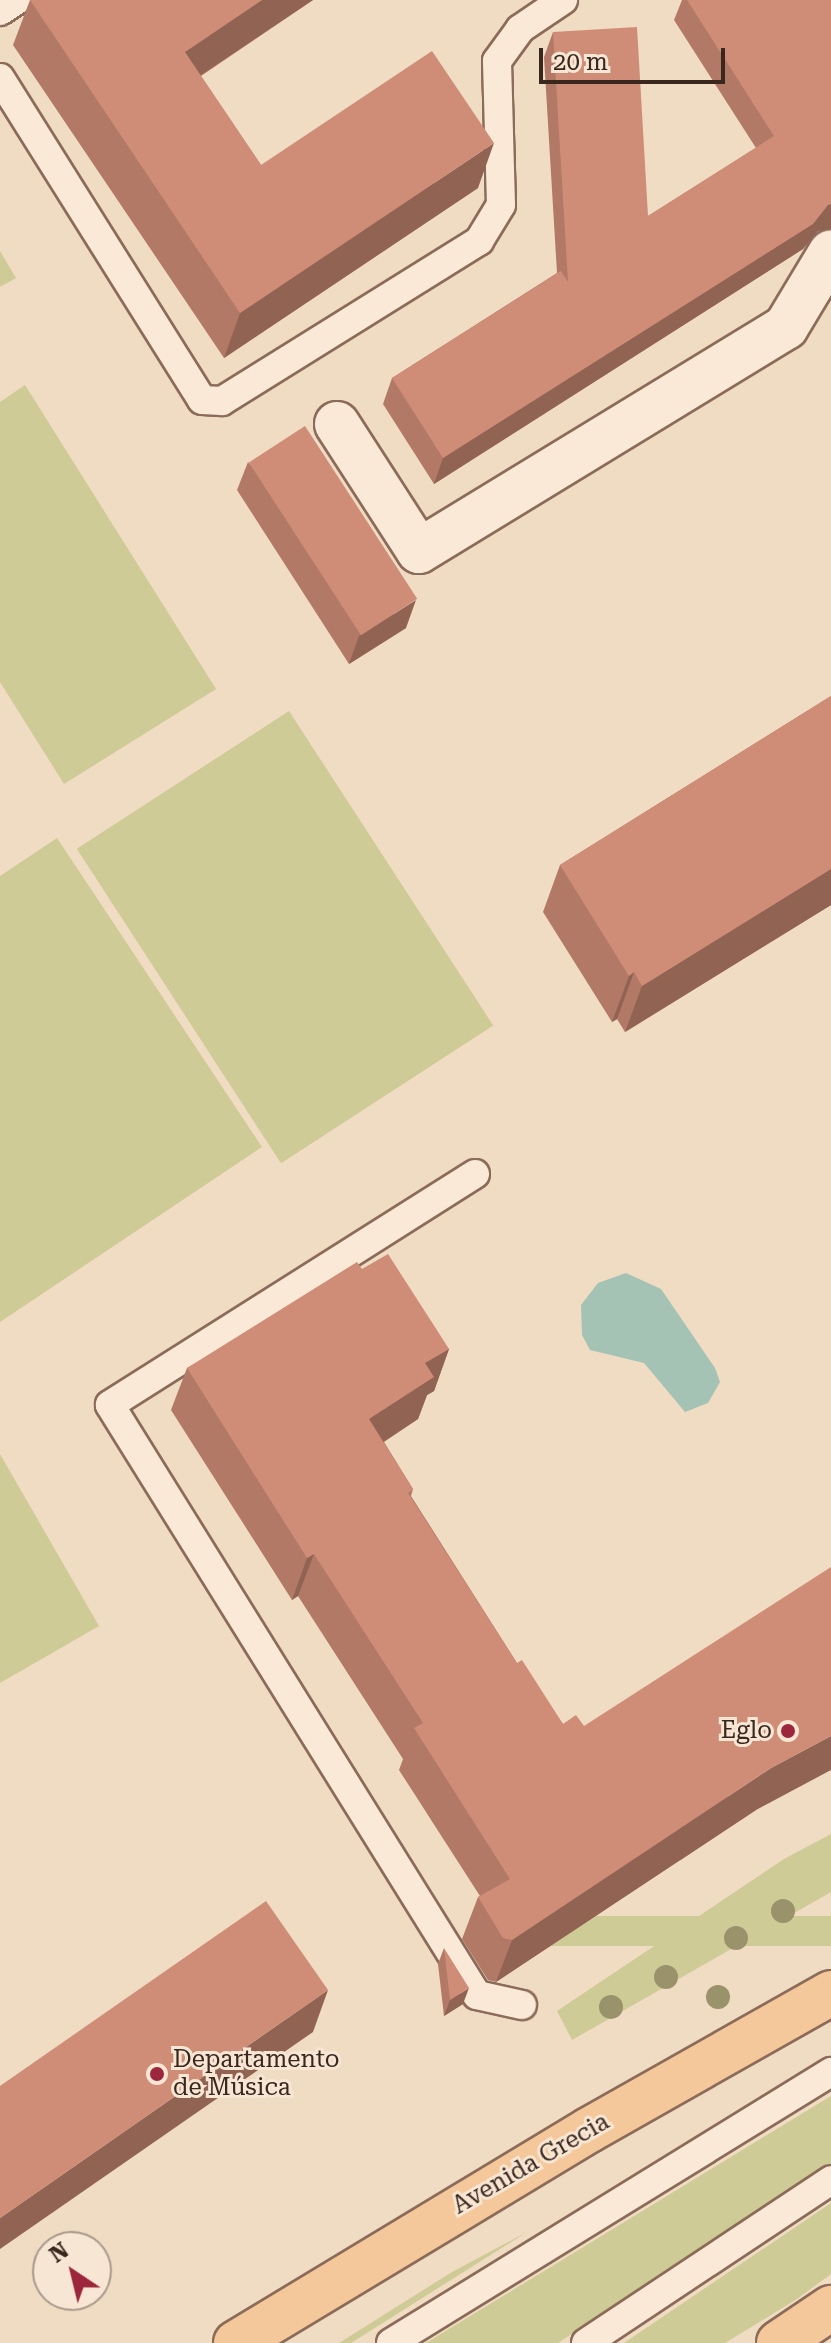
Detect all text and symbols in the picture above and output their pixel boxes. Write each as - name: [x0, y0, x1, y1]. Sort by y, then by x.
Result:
- scale bar: [543, 32, 729, 82]
- text: 20 m: [553, 48, 608, 76]
- place label: Eglo: [721, 1717, 772, 1745]
- marker: Eglo: [779, 1722, 797, 1740]
- place label: Departamento de Música: [173, 2046, 339, 2102]
- marker: Departamento de Música: [148, 2065, 166, 2083]
- street label: Avenida Grecia: [448, 2108, 614, 2220]
- north arrow: [32, 2231, 112, 2311]
- text: N: [45, 2237, 73, 2268]

